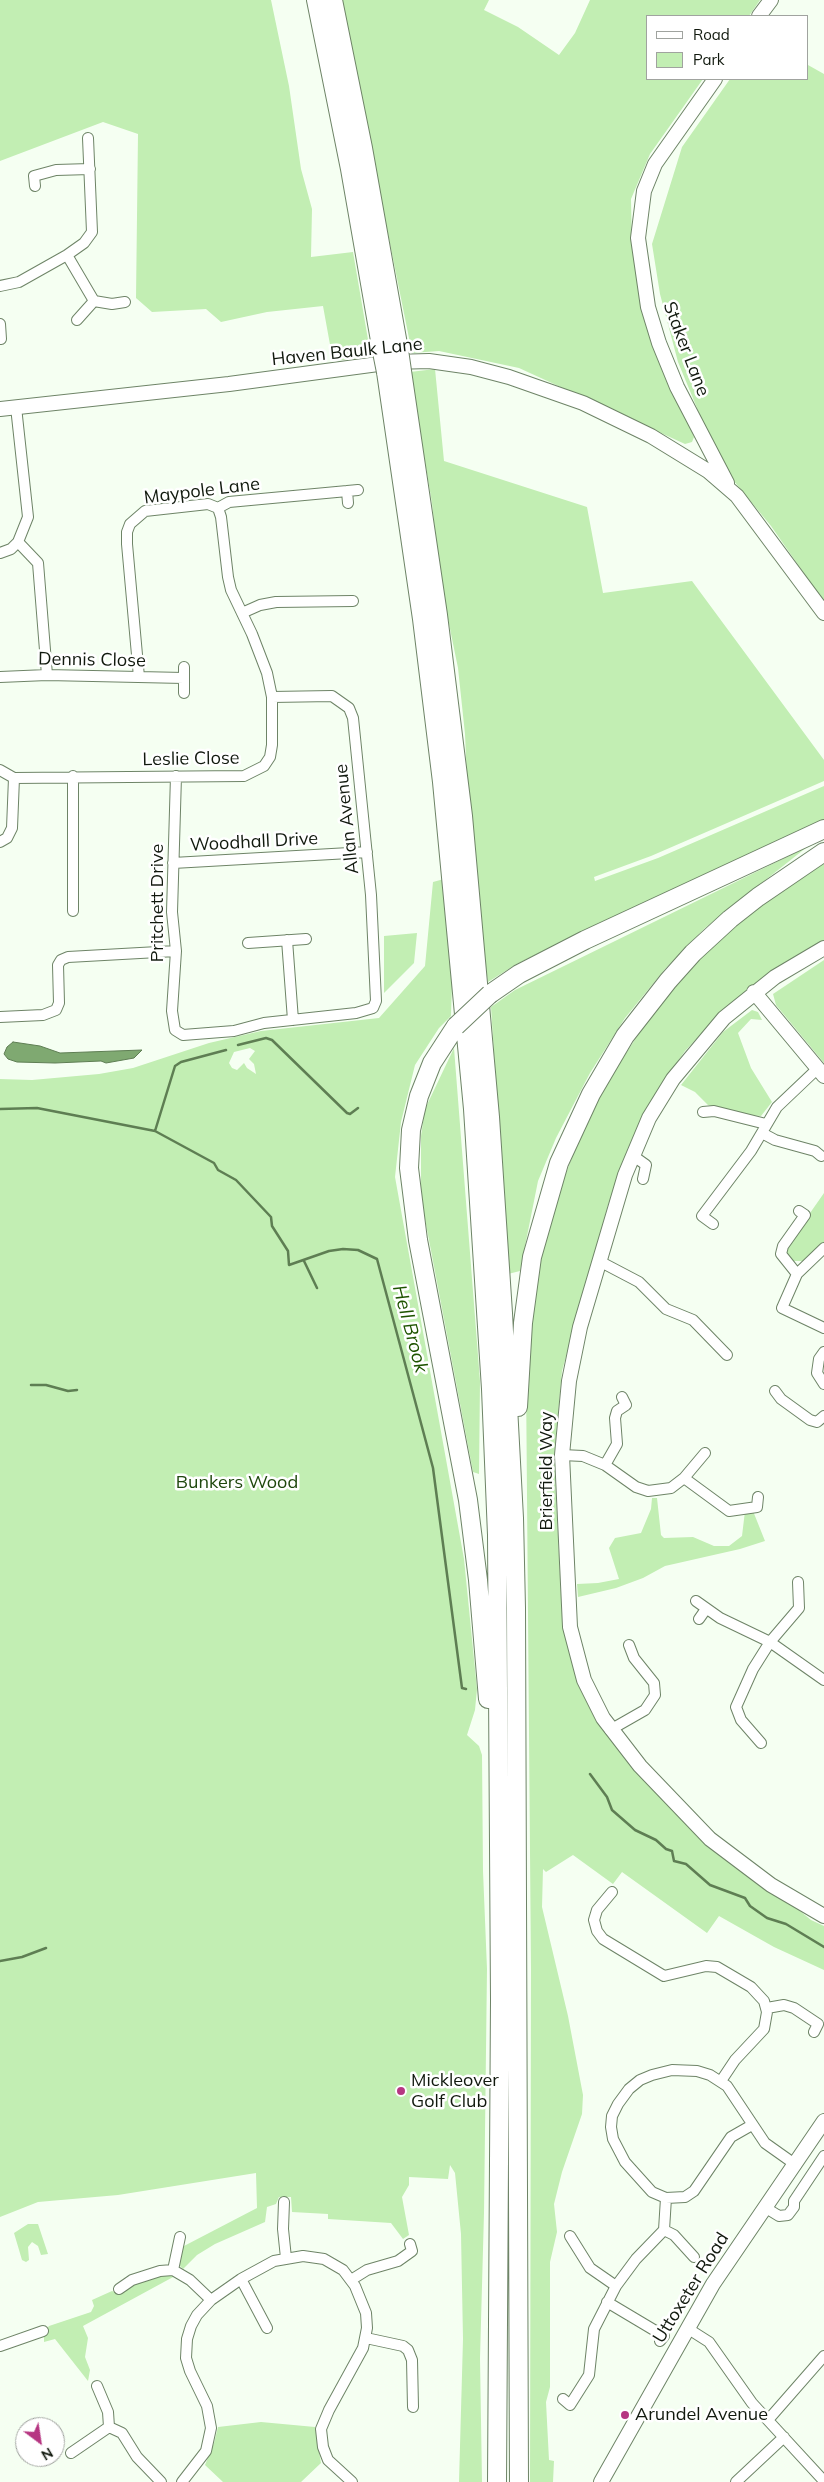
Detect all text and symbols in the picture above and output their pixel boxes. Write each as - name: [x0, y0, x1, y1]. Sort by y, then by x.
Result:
- legend: [646, 15, 809, 80]
- text: Road: [693, 25, 730, 44]
- text: Park: [693, 50, 725, 69]
- street label: Staker Lane: [658, 299, 714, 399]
- street label: Haven Baulk Lane: [270, 333, 424, 371]
- street label: Maypole Lane: [143, 473, 261, 509]
- street label: Dennis Close: [38, 648, 146, 672]
- street label: Leslie Close: [142, 747, 240, 771]
- street label: Allan Avenue: [330, 763, 364, 875]
- street label: Woodhall Drive: [189, 828, 319, 856]
- street label: Pritchett Drive: [147, 844, 169, 962]
- water label: Hell Brook: [387, 1283, 433, 1375]
- street label: Brierfield Way: [536, 1411, 558, 1531]
- park label: Bunkers Wood: [176, 1472, 298, 1494]
- place label: Mickleover Golf Club: [411, 2070, 499, 2112]
- marker: Mickleover Golf Club: [395, 2085, 407, 2097]
- street label: Uttoxeter Road: [648, 2229, 734, 2347]
- place label: Arundel Avenue: [635, 2404, 768, 2426]
- marker: Arundel Avenue: [619, 2409, 631, 2421]
- north arrow: [15, 2417, 65, 2467]
- text: N: [38, 2444, 56, 2464]

